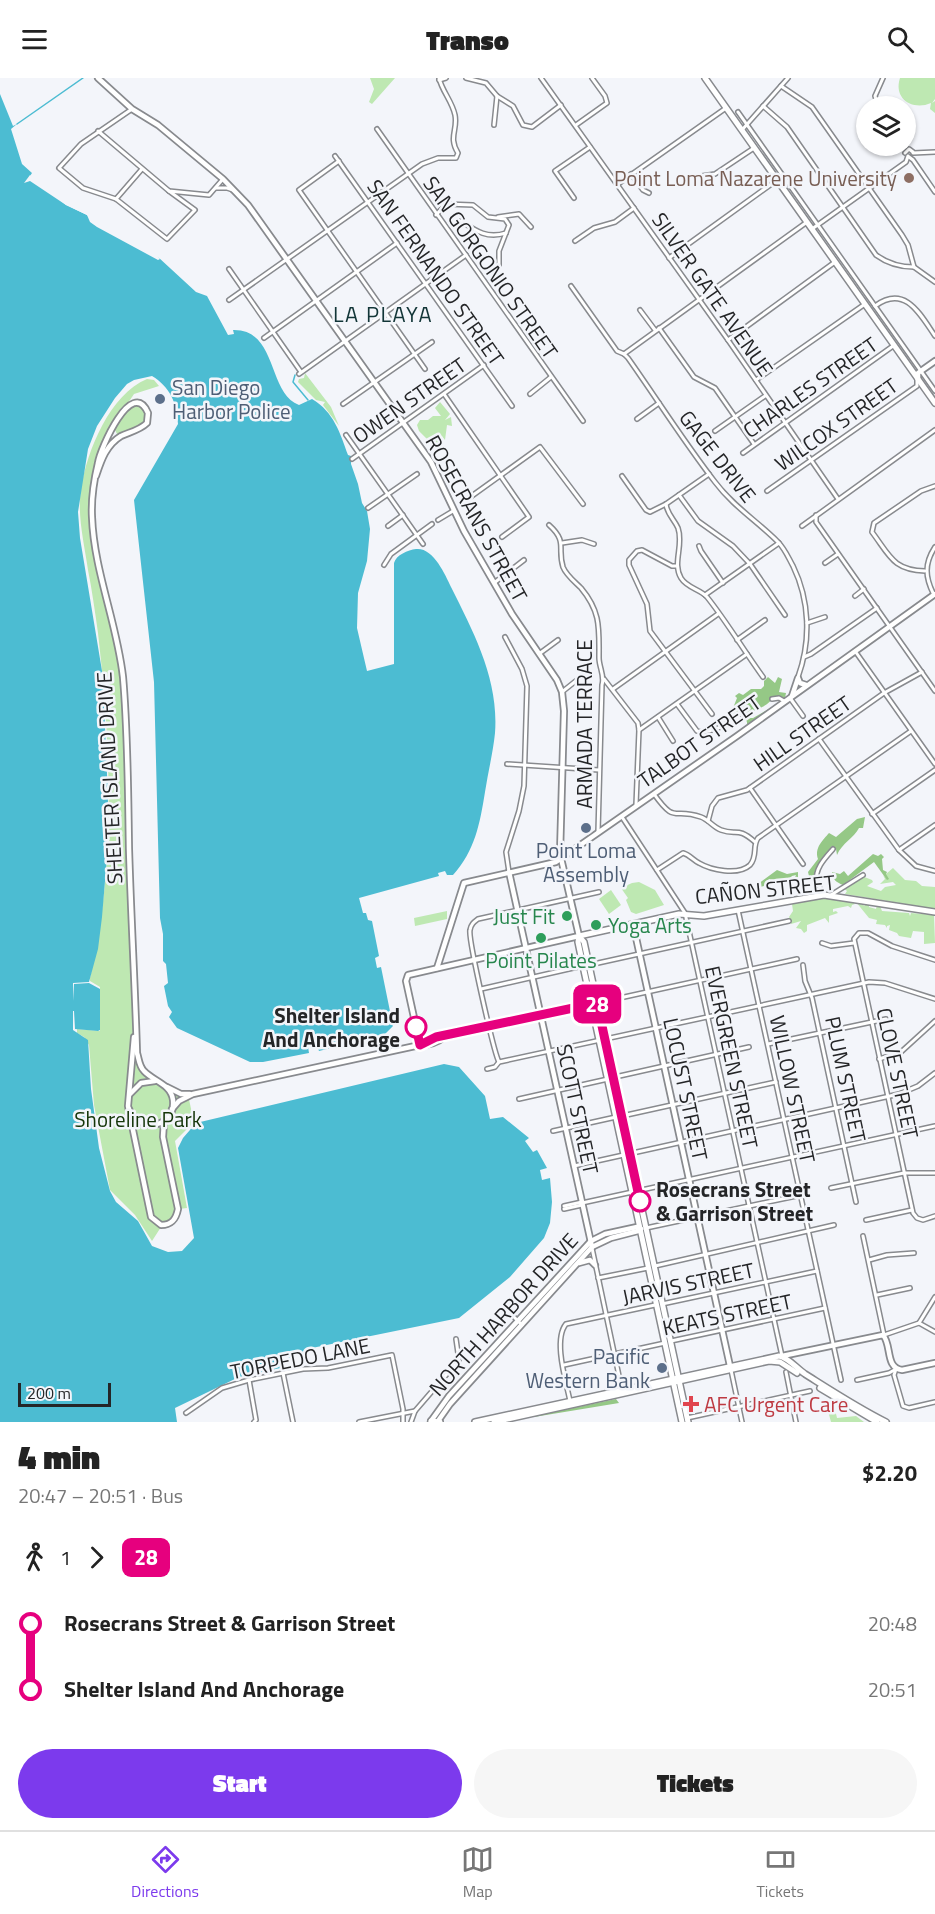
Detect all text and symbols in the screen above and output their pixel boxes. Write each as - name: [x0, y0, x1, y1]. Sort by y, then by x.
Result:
- text: Transo: [426, 19, 509, 60]
- icon: menu: [18, 23, 51, 56]
- icon: search: [884, 23, 917, 56]
- map controls: [856, 96, 916, 156]
- button: layers: [856, 96, 916, 156]
- place label: Point Loma Nazarene University: [614, 162, 897, 194]
- street label: SAN GORGONIO STREET: [416, 169, 566, 365]
- marker: Point Loma Nazarene University: [902, 171, 916, 185]
- street label: SAN FERNANDO STREET: [360, 172, 512, 372]
- street label: SILVER GATE AVENUE: [644, 206, 782, 382]
- district label: LA PLAYA: [333, 297, 433, 331]
- street label: CHARLES STREET: [736, 328, 884, 446]
- street label: OWEN STREET: [346, 349, 472, 451]
- street label: WILCOX STREET: [768, 370, 904, 478]
- place label: San Diego Harbor Police: [172, 371, 291, 427]
- marker: San Diego Harbor Police: [153, 392, 167, 406]
- street label: GAGE DRIVE: [672, 403, 764, 509]
- street label: ROSECRANS STREET: [418, 429, 536, 607]
- street label: ARMADA TERRACE: [568, 639, 600, 809]
- street label: SHELTER ISLAND DRIVE: [87, 671, 131, 885]
- street label: TALBOT STREET: [631, 687, 767, 795]
- street label: HILL STREET: [746, 687, 858, 779]
- marker: Point Loma Assembly: [579, 821, 593, 835]
- place label: Point Loma Assembly: [536, 834, 637, 890]
- street label: CAÑON STREET: [693, 866, 837, 912]
- place label: Just Fit: [493, 900, 556, 932]
- marker: Just Fit: [560, 909, 574, 923]
- place label: Yoga Arts: [608, 909, 692, 941]
- marker: Yoga Arts: [589, 918, 603, 932]
- marker: Point Pilates: [534, 931, 548, 945]
- place label: Point Pilates: [485, 944, 597, 976]
- street label: EVERGREEN STREET: [697, 963, 767, 1151]
- line badge: 28: [570, 984, 624, 1024]
- text: 28: [585, 988, 609, 1020]
- place label: Shelter Island And Anchorage: [263, 999, 400, 1055]
- street label: CLOVE STREET: [869, 1005, 927, 1141]
- street label: WILLOW STREET: [762, 1012, 824, 1166]
- street label: PLUM STREET: [817, 1013, 875, 1145]
- street label: LOCUST STREET: [655, 1015, 717, 1163]
- marker: Shelter Island And Anchorage: [405, 1016, 427, 1038]
- street label: SCOTT STREET: [549, 1041, 607, 1177]
- park label: Shoreline Park: [74, 1103, 202, 1135]
- place label: Rosecrans Street & Garrison Street: [656, 1173, 813, 1229]
- marker: Rosecrans Street & Garrison Street: [629, 1190, 651, 1212]
- street label: NORTH HARBOR DRIVE: [421, 1225, 585, 1403]
- street label: JARVIS STREET: [619, 1253, 757, 1313]
- street label: KEATS STREET: [659, 1285, 795, 1343]
- street label: TORPEDO LANE: [227, 1329, 373, 1387]
- place label: Pacific Western Bank: [526, 1340, 650, 1396]
- marker: Pacific Western Bank: [655, 1361, 669, 1375]
- scale bar: [18, 1380, 111, 1408]
- text: 200 m: [27, 1381, 71, 1405]
- place label: AFC Urgent Care: [704, 1388, 848, 1420]
- marker: AFC Urgent Care: [682, 1395, 700, 1413]
- text: 4 min: [18, 1432, 100, 1482]
- text: $2.20: [862, 1456, 917, 1490]
- text: 20:47 – 20:51 · Bus: [18, 1480, 183, 1511]
- icon: walk: [18, 1541, 51, 1574]
- icon: forward: [80, 1541, 113, 1574]
- text: 28: [134, 1541, 158, 1573]
- text: 1: [60, 1542, 71, 1573]
- text: Rosecrans Street & Garrison Street: [64, 1606, 395, 1640]
- text: 20:48: [868, 1608, 917, 1639]
- text: Shelter Island And Anchorage: [64, 1672, 344, 1706]
- text: 20:51: [868, 1674, 917, 1705]
- button: Start: [18, 1749, 462, 1818]
- button: Tickets: [474, 1749, 917, 1818]
- tab: Directions: [131, 1843, 199, 1903]
- tab: Map: [461, 1843, 494, 1903]
- tab: Tickets: [756, 1843, 804, 1903]

